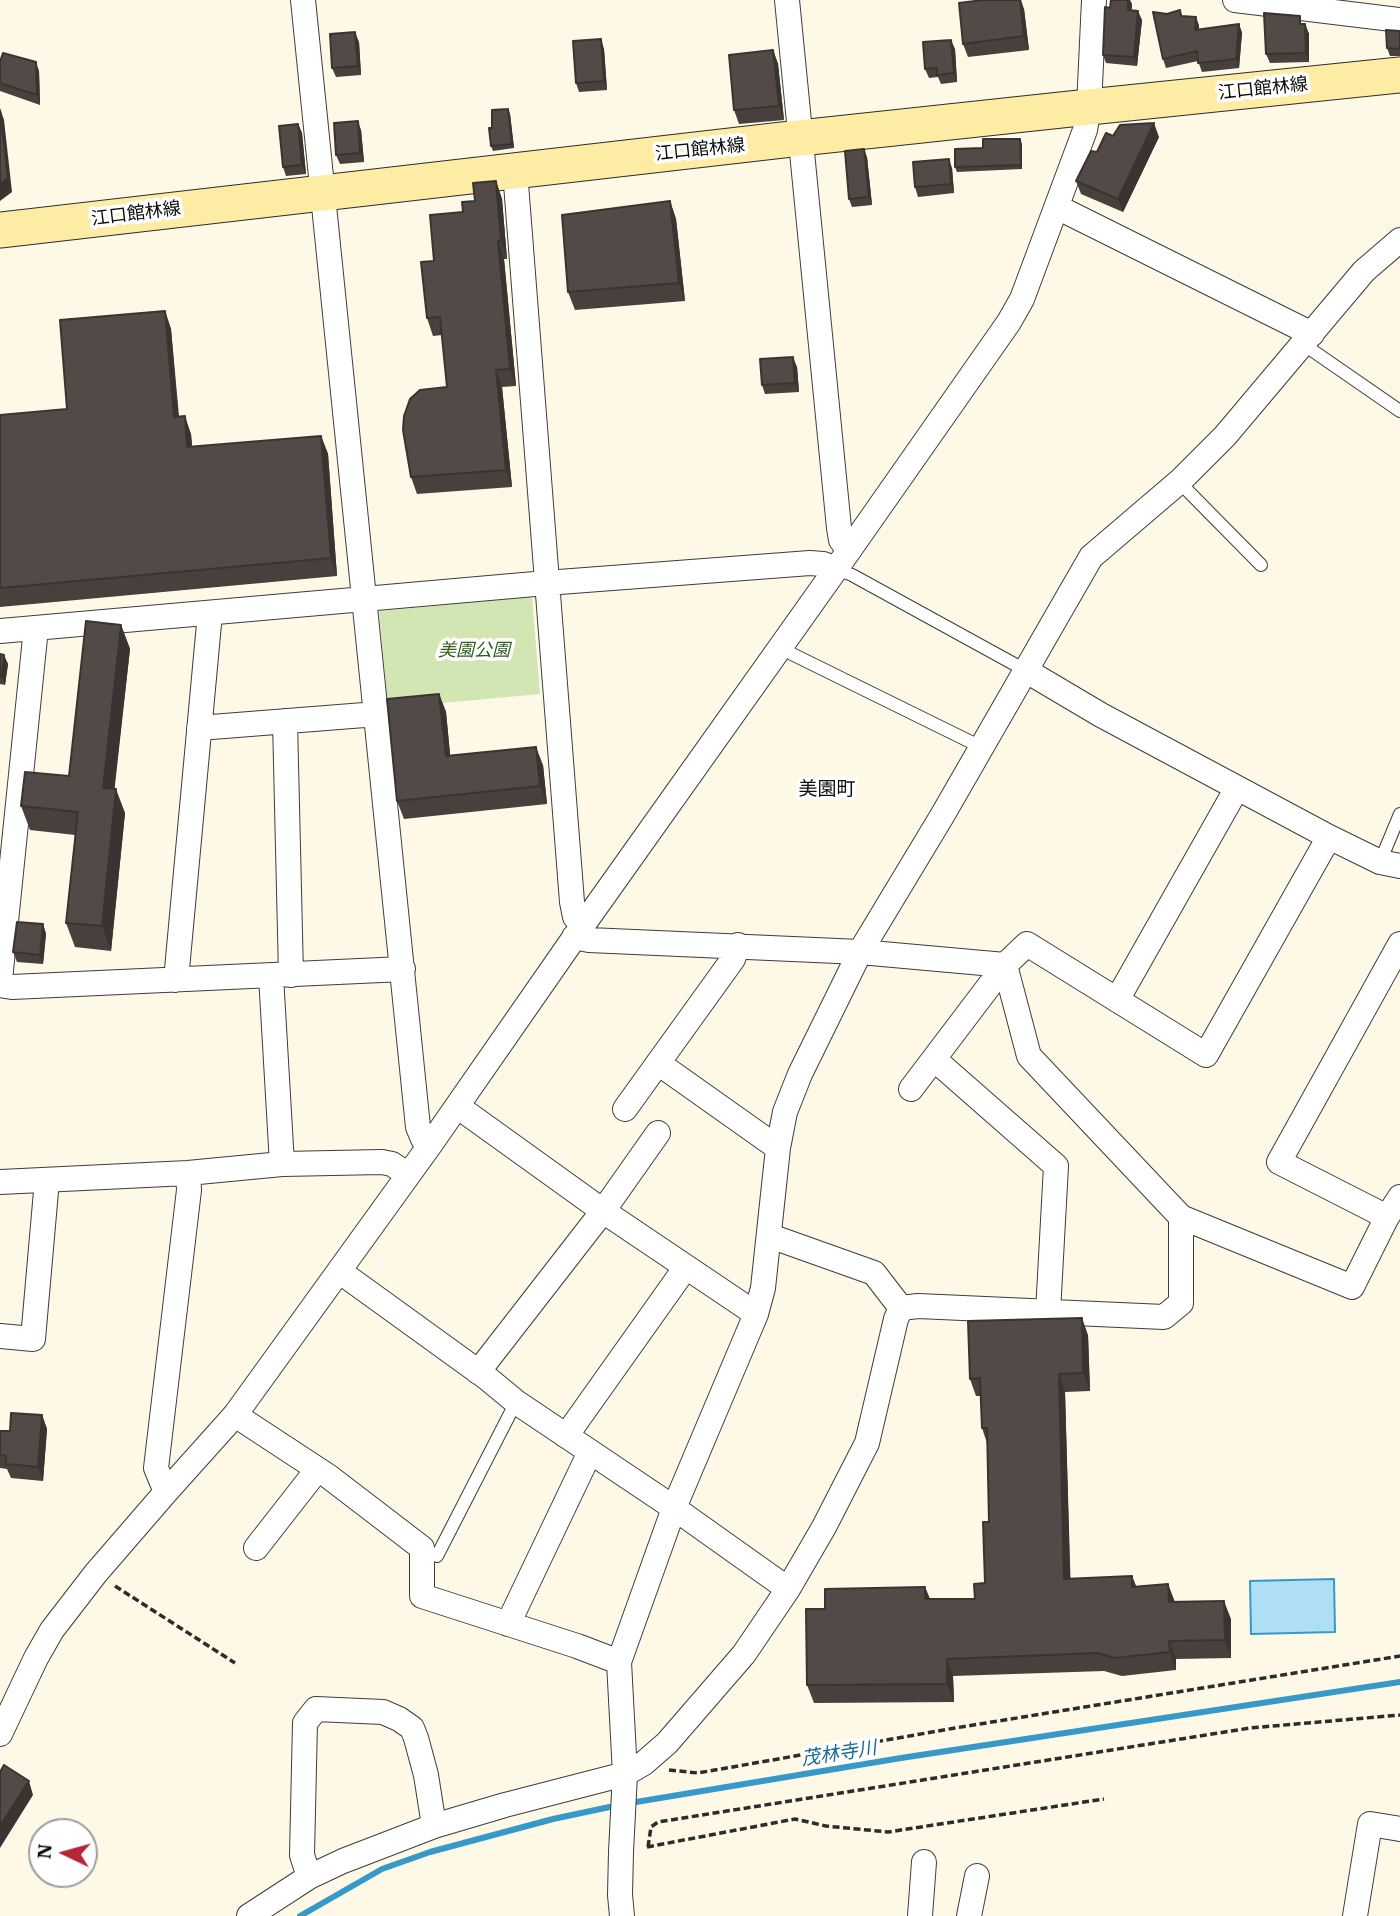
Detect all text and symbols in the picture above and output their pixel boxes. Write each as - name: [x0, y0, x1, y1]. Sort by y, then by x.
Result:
- street label: 江口館林線: [1217, 74, 1309, 104]
- street label: 江口館林線: [654, 135, 746, 165]
- street label: 江口館林線: [90, 198, 182, 230]
- park label: 美園公園: [438, 640, 510, 662]
- district label: 美園町: [799, 779, 855, 801]
- water label: 茂林寺川: [800, 1737, 878, 1771]
- north arrow: [28, 1818, 98, 1888]
- text: N: [31, 1843, 57, 1860]

